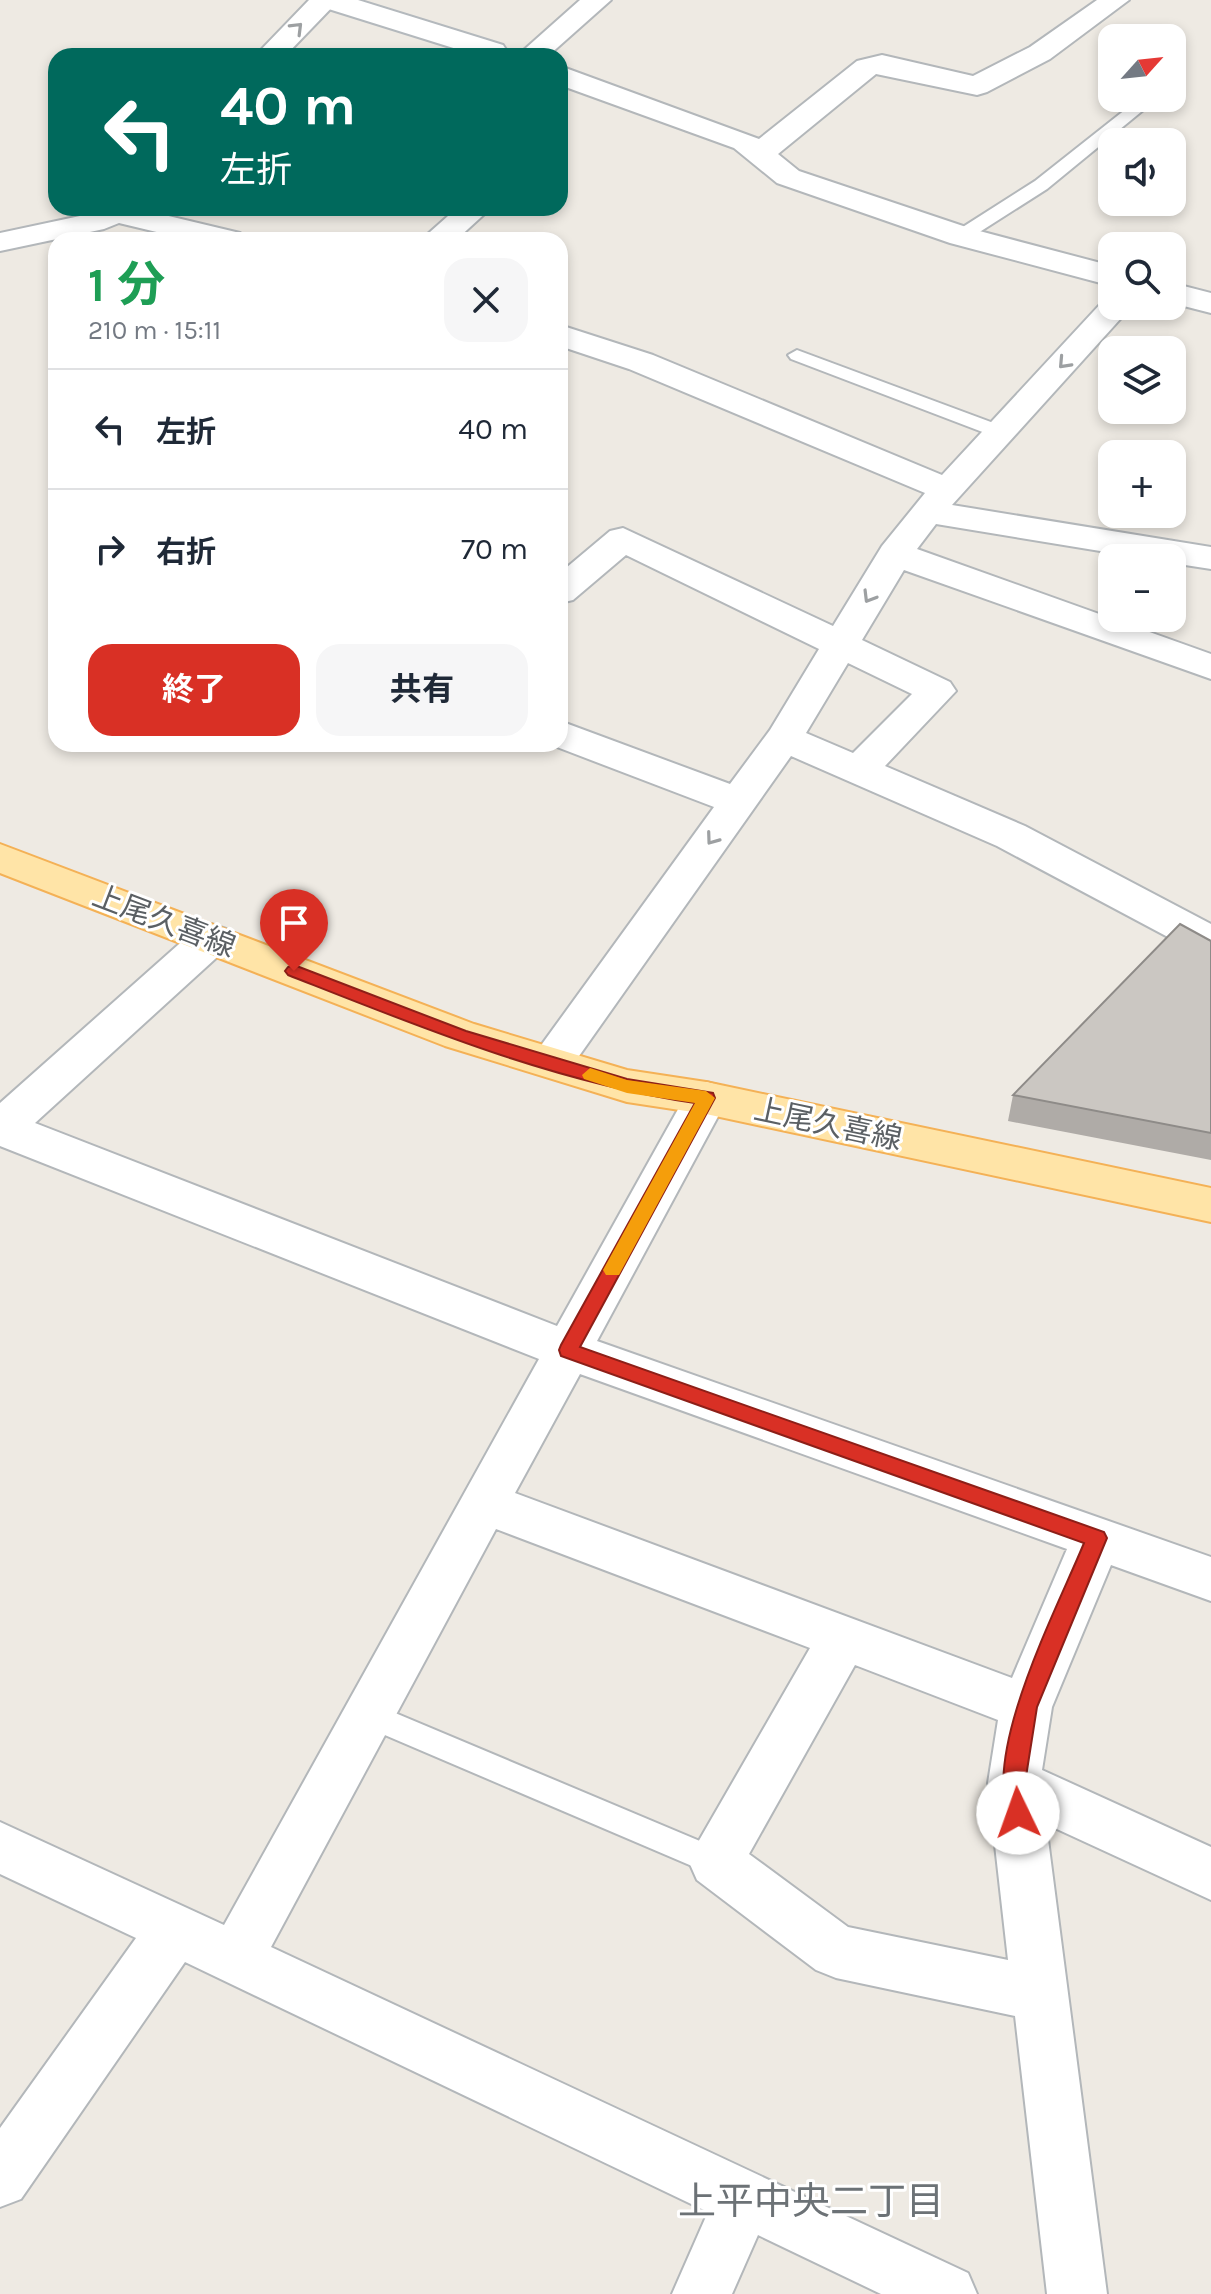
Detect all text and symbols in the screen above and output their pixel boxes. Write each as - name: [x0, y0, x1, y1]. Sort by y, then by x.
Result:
- one-way arrow: [288, 23, 302, 37]
- north arrow: [1098, 24, 1186, 112]
- map controls: [1098, 24, 1186, 632]
- text: 40 m: [220, 73, 356, 138]
- icon: left: [88, 80, 192, 184]
- button: sound: [1098, 128, 1186, 216]
- text: 左折: [220, 149, 292, 191]
- button: search: [1098, 232, 1186, 320]
- text: 1 分: [88, 257, 165, 313]
- button: close: [444, 258, 528, 342]
- text: 210 m · 15:11: [88, 315, 221, 346]
- button: layers: [1098, 336, 1186, 424]
- one-way arrow: [1059, 354, 1073, 369]
- icon: left: [88, 407, 132, 451]
- text: 40 m: [458, 411, 528, 447]
- text: 左折: [156, 414, 216, 450]
- button: +: [1098, 440, 1186, 528]
- icon: right: [88, 527, 132, 571]
- text: 70 m: [461, 531, 528, 567]
- text: 右折: [156, 534, 216, 570]
- button: −: [1098, 544, 1186, 632]
- one-way arrow: [863, 588, 879, 603]
- button: 終了: [88, 644, 300, 736]
- button: 共有: [316, 644, 528, 736]
- one-way arrow: [707, 830, 722, 844]
- street label: 上尾久喜線: [88, 877, 240, 965]
- pin: [260, 889, 328, 971]
- icon: arrive: [272, 901, 316, 945]
- street label: 上尾久喜線: [751, 1091, 905, 1157]
- position arrow: [976, 1771, 1060, 1855]
- district label: 上平中央二丁目: [678, 2179, 944, 2224]

